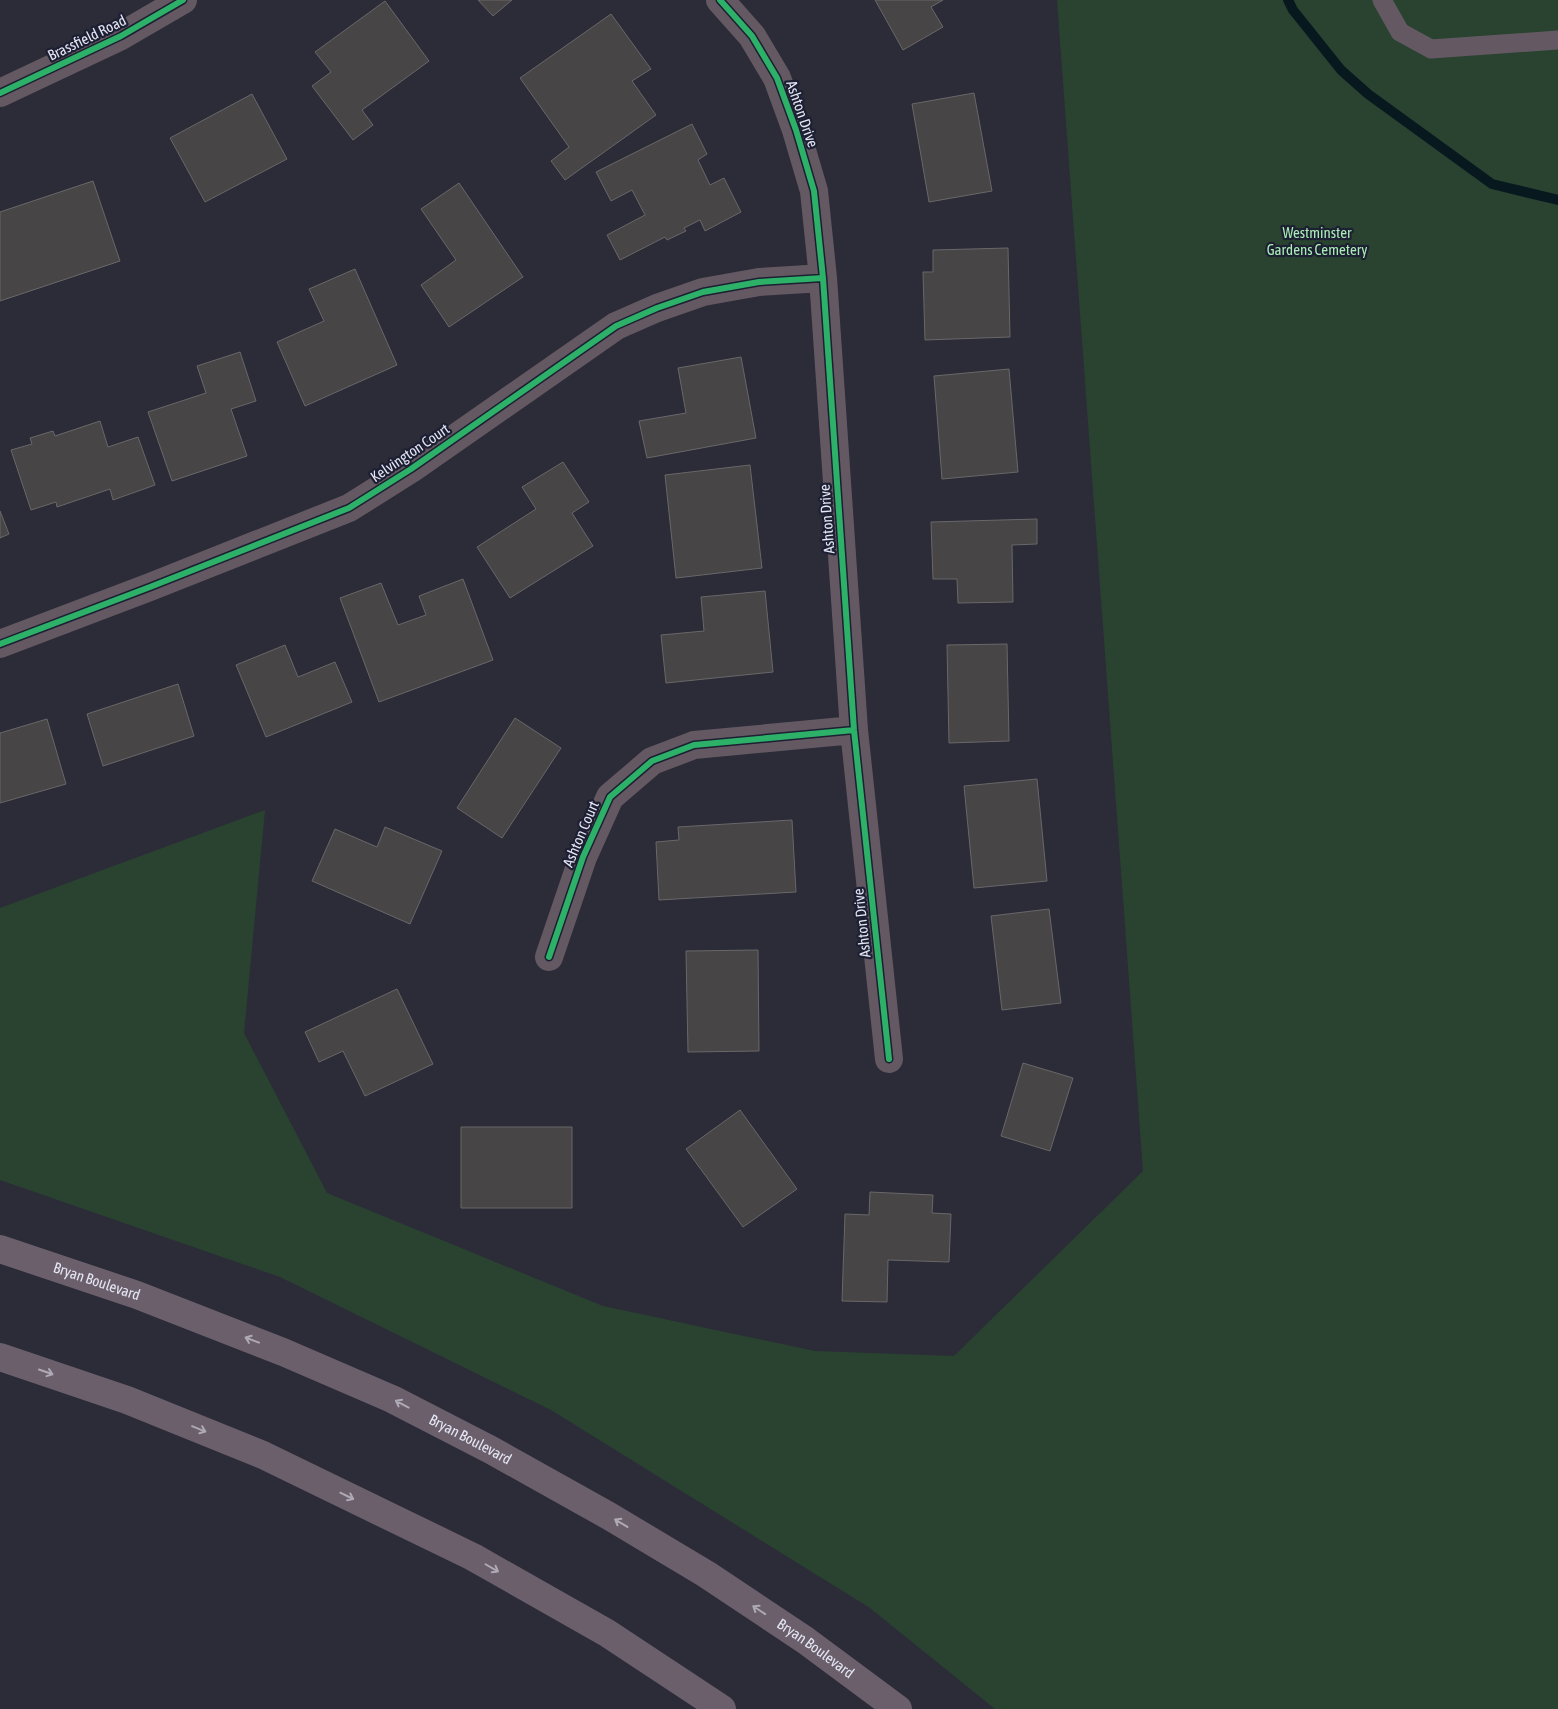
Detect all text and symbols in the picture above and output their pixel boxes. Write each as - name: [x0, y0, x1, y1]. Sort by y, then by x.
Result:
- street label: Brassfield Road: [45, 11, 129, 64]
- street label: Ashton Drive: [783, 78, 822, 150]
- park label: Westminster Gardens Cemetery: [1267, 224, 1367, 258]
- street label: Kelvington Court: [367, 420, 452, 485]
- street label: Ashton Drive: [816, 484, 837, 554]
- street label: Ashton Court: [559, 798, 602, 869]
- street label: Ashton Drive: [849, 887, 874, 959]
- street label: Bryan Boulevard: [51, 1259, 142, 1303]
- one-way arrow: [245, 1335, 260, 1344]
- one-way arrow: [38, 1368, 54, 1377]
- one-way arrow: [394, 1399, 409, 1409]
- street label: Bryan Boulevard: [426, 1411, 515, 1468]
- one-way arrow: [190, 1425, 206, 1434]
- one-way arrow: [339, 1491, 354, 1501]
- one-way arrow: [615, 1518, 629, 1528]
- one-way arrow: [485, 1563, 500, 1573]
- one-way arrow: [752, 1604, 766, 1615]
- street label: Bryan Boulevard: [774, 1615, 858, 1681]

